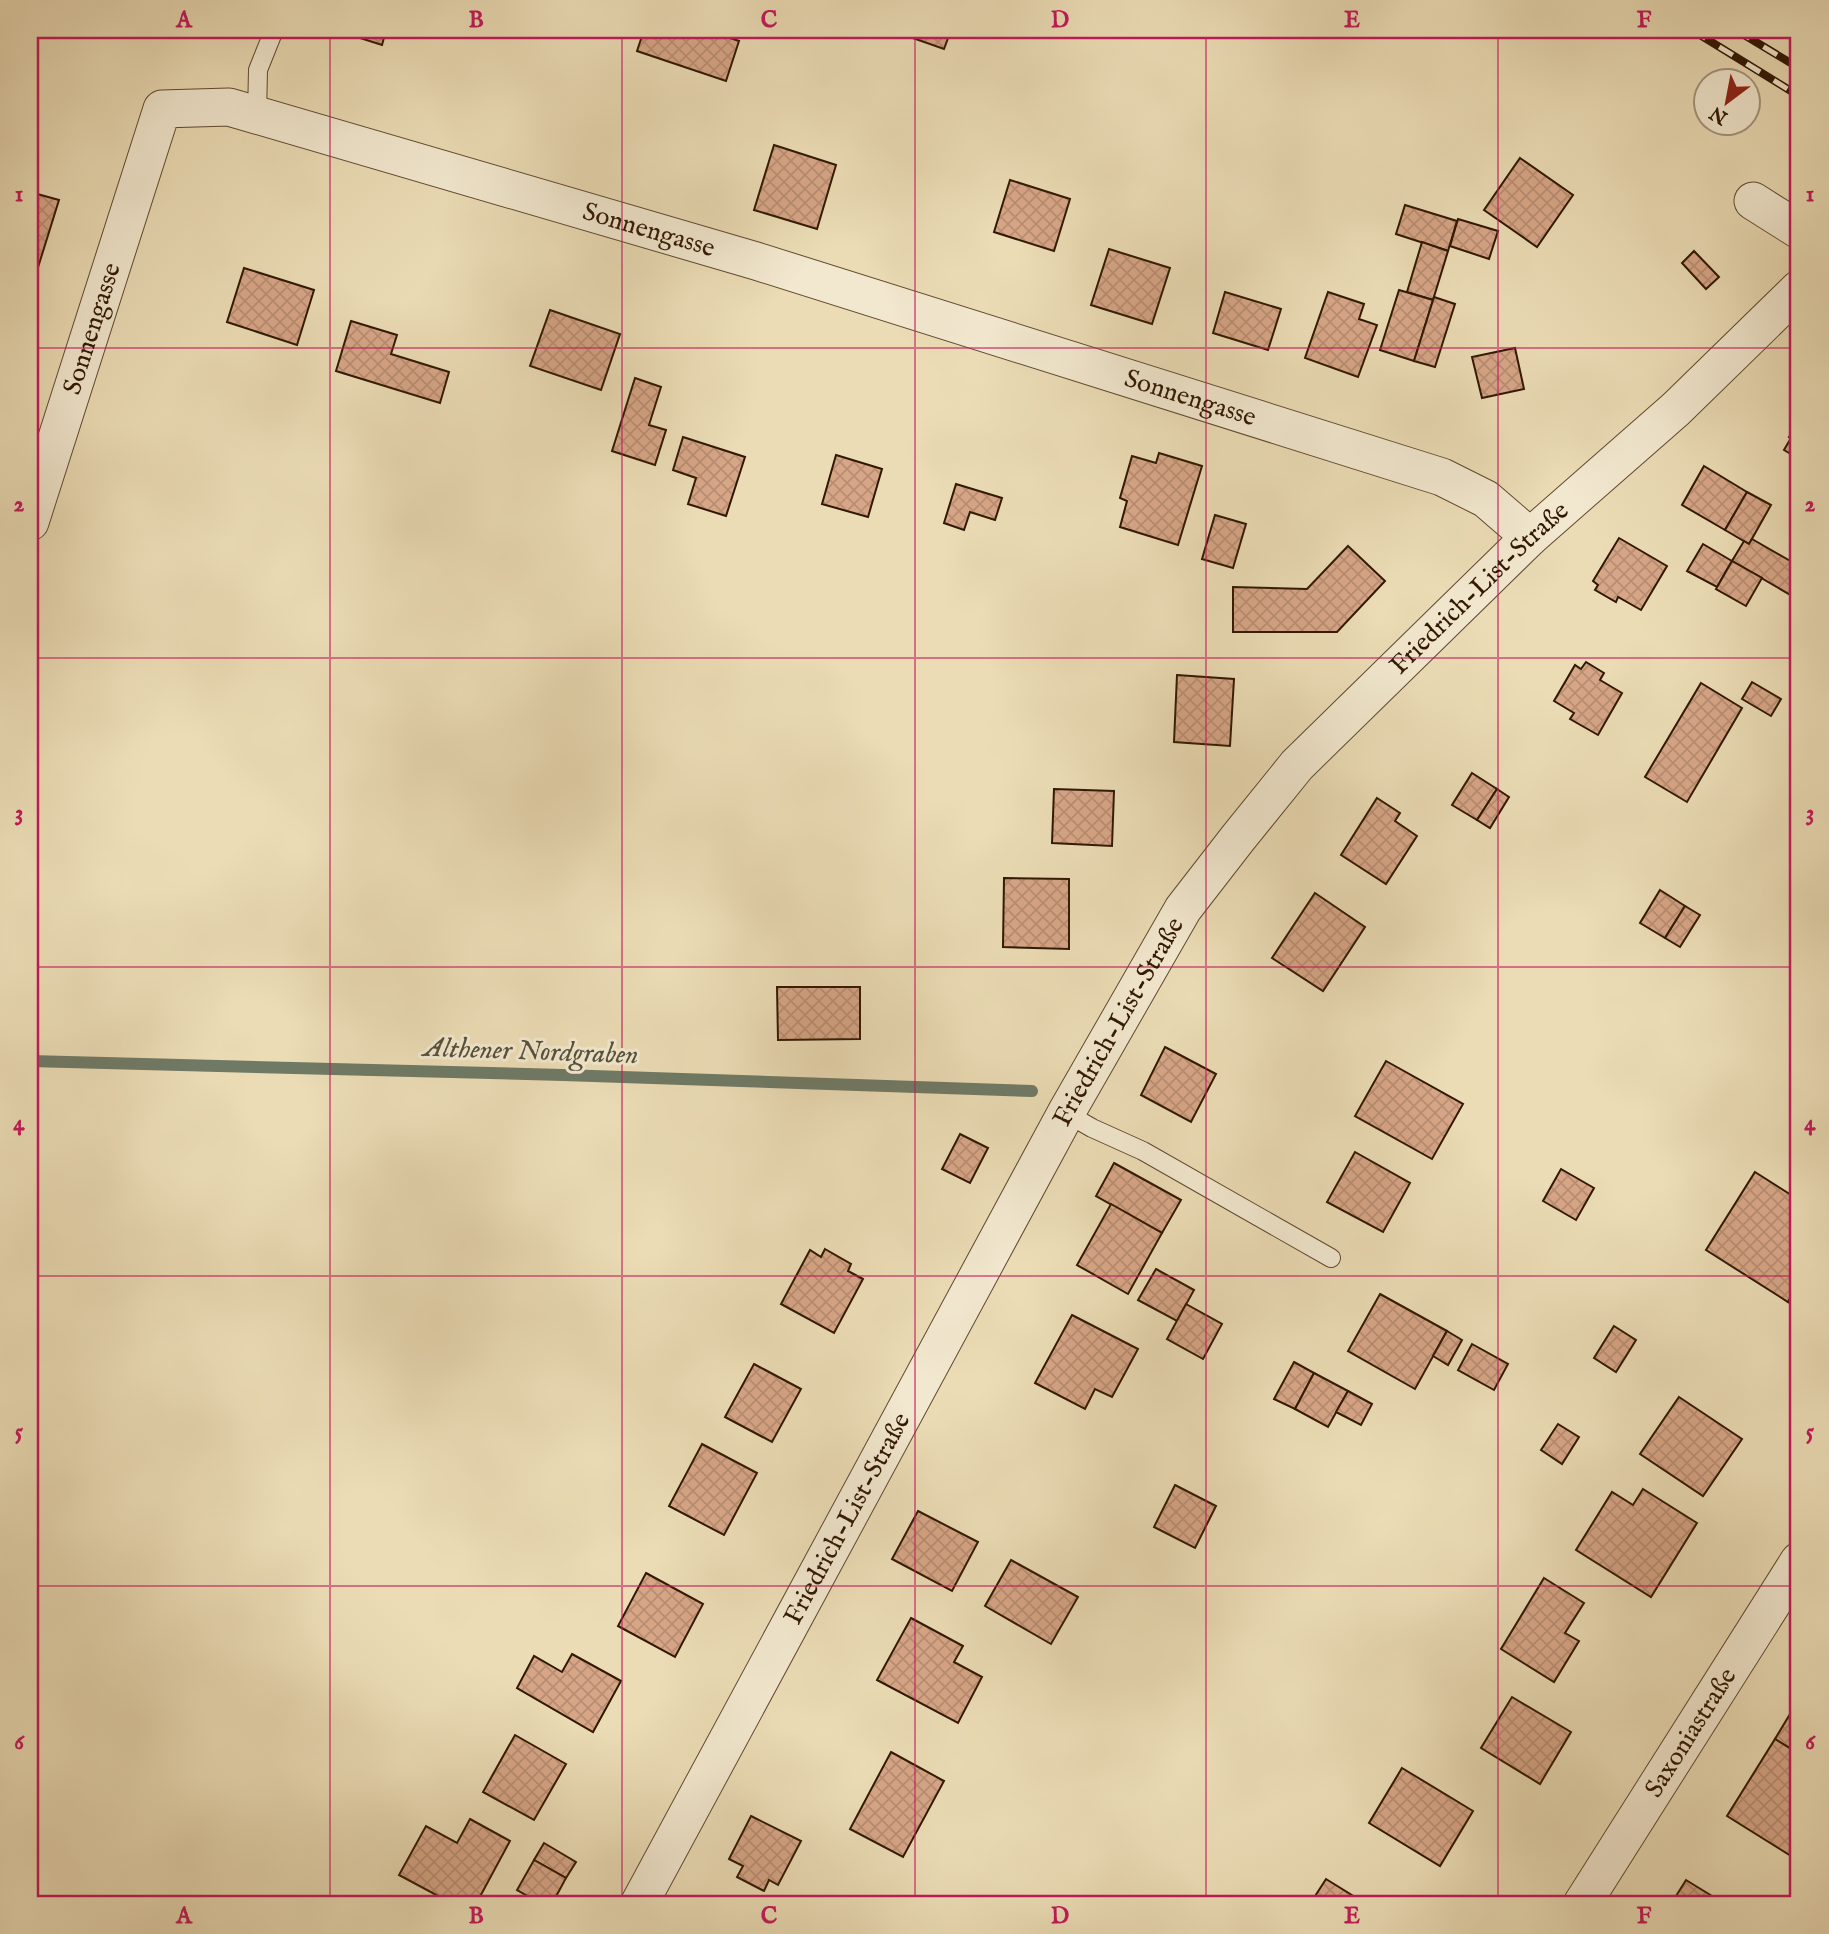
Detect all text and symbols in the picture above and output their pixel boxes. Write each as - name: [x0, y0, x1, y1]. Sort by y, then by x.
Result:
- text: A: [175, 6, 193, 35]
- text: B: [468, 6, 484, 35]
- text: C: [761, 6, 778, 35]
- text: D: [1051, 6, 1069, 35]
- text: E: [1344, 6, 1360, 35]
- text: F: [1637, 6, 1652, 35]
- north arrow: [1692, 66, 1762, 136]
- text: N: [1705, 100, 1733, 130]
- text: 1: [15, 180, 23, 209]
- text: 1: [1806, 180, 1814, 209]
- street label: Sonnengasse: [579, 195, 719, 265]
- street label: Sonnengasse: [55, 259, 128, 399]
- street label: Sonnengasse: [1120, 362, 1260, 434]
- text: 2: [14, 490, 25, 519]
- text: 2: [1805, 490, 1816, 519]
- street label: Friedrich-List-Straße: [1383, 494, 1576, 681]
- text: 3: [15, 799, 23, 828]
- text: 3: [1806, 799, 1814, 828]
- street label: Friedrich-List-Straße: [1045, 911, 1191, 1132]
- water label: Althener Nordgraben: [420, 1031, 639, 1073]
- text: 4: [13, 1109, 25, 1138]
- text: 4: [1804, 1109, 1816, 1138]
- street label: Friedrich-List-Straße: [777, 1407, 918, 1630]
- text: 5: [15, 1418, 24, 1447]
- text: 5: [1806, 1418, 1815, 1447]
- street label: Saxoniastraße: [1637, 1661, 1744, 1803]
- text: 6: [14, 1728, 25, 1757]
- text: 6: [1805, 1728, 1816, 1757]
- text: A: [175, 1902, 193, 1931]
- text: B: [468, 1902, 484, 1931]
- text: C: [761, 1902, 778, 1931]
- text: D: [1051, 1902, 1069, 1931]
- text: E: [1344, 1902, 1360, 1931]
- text: F: [1637, 1902, 1652, 1931]

